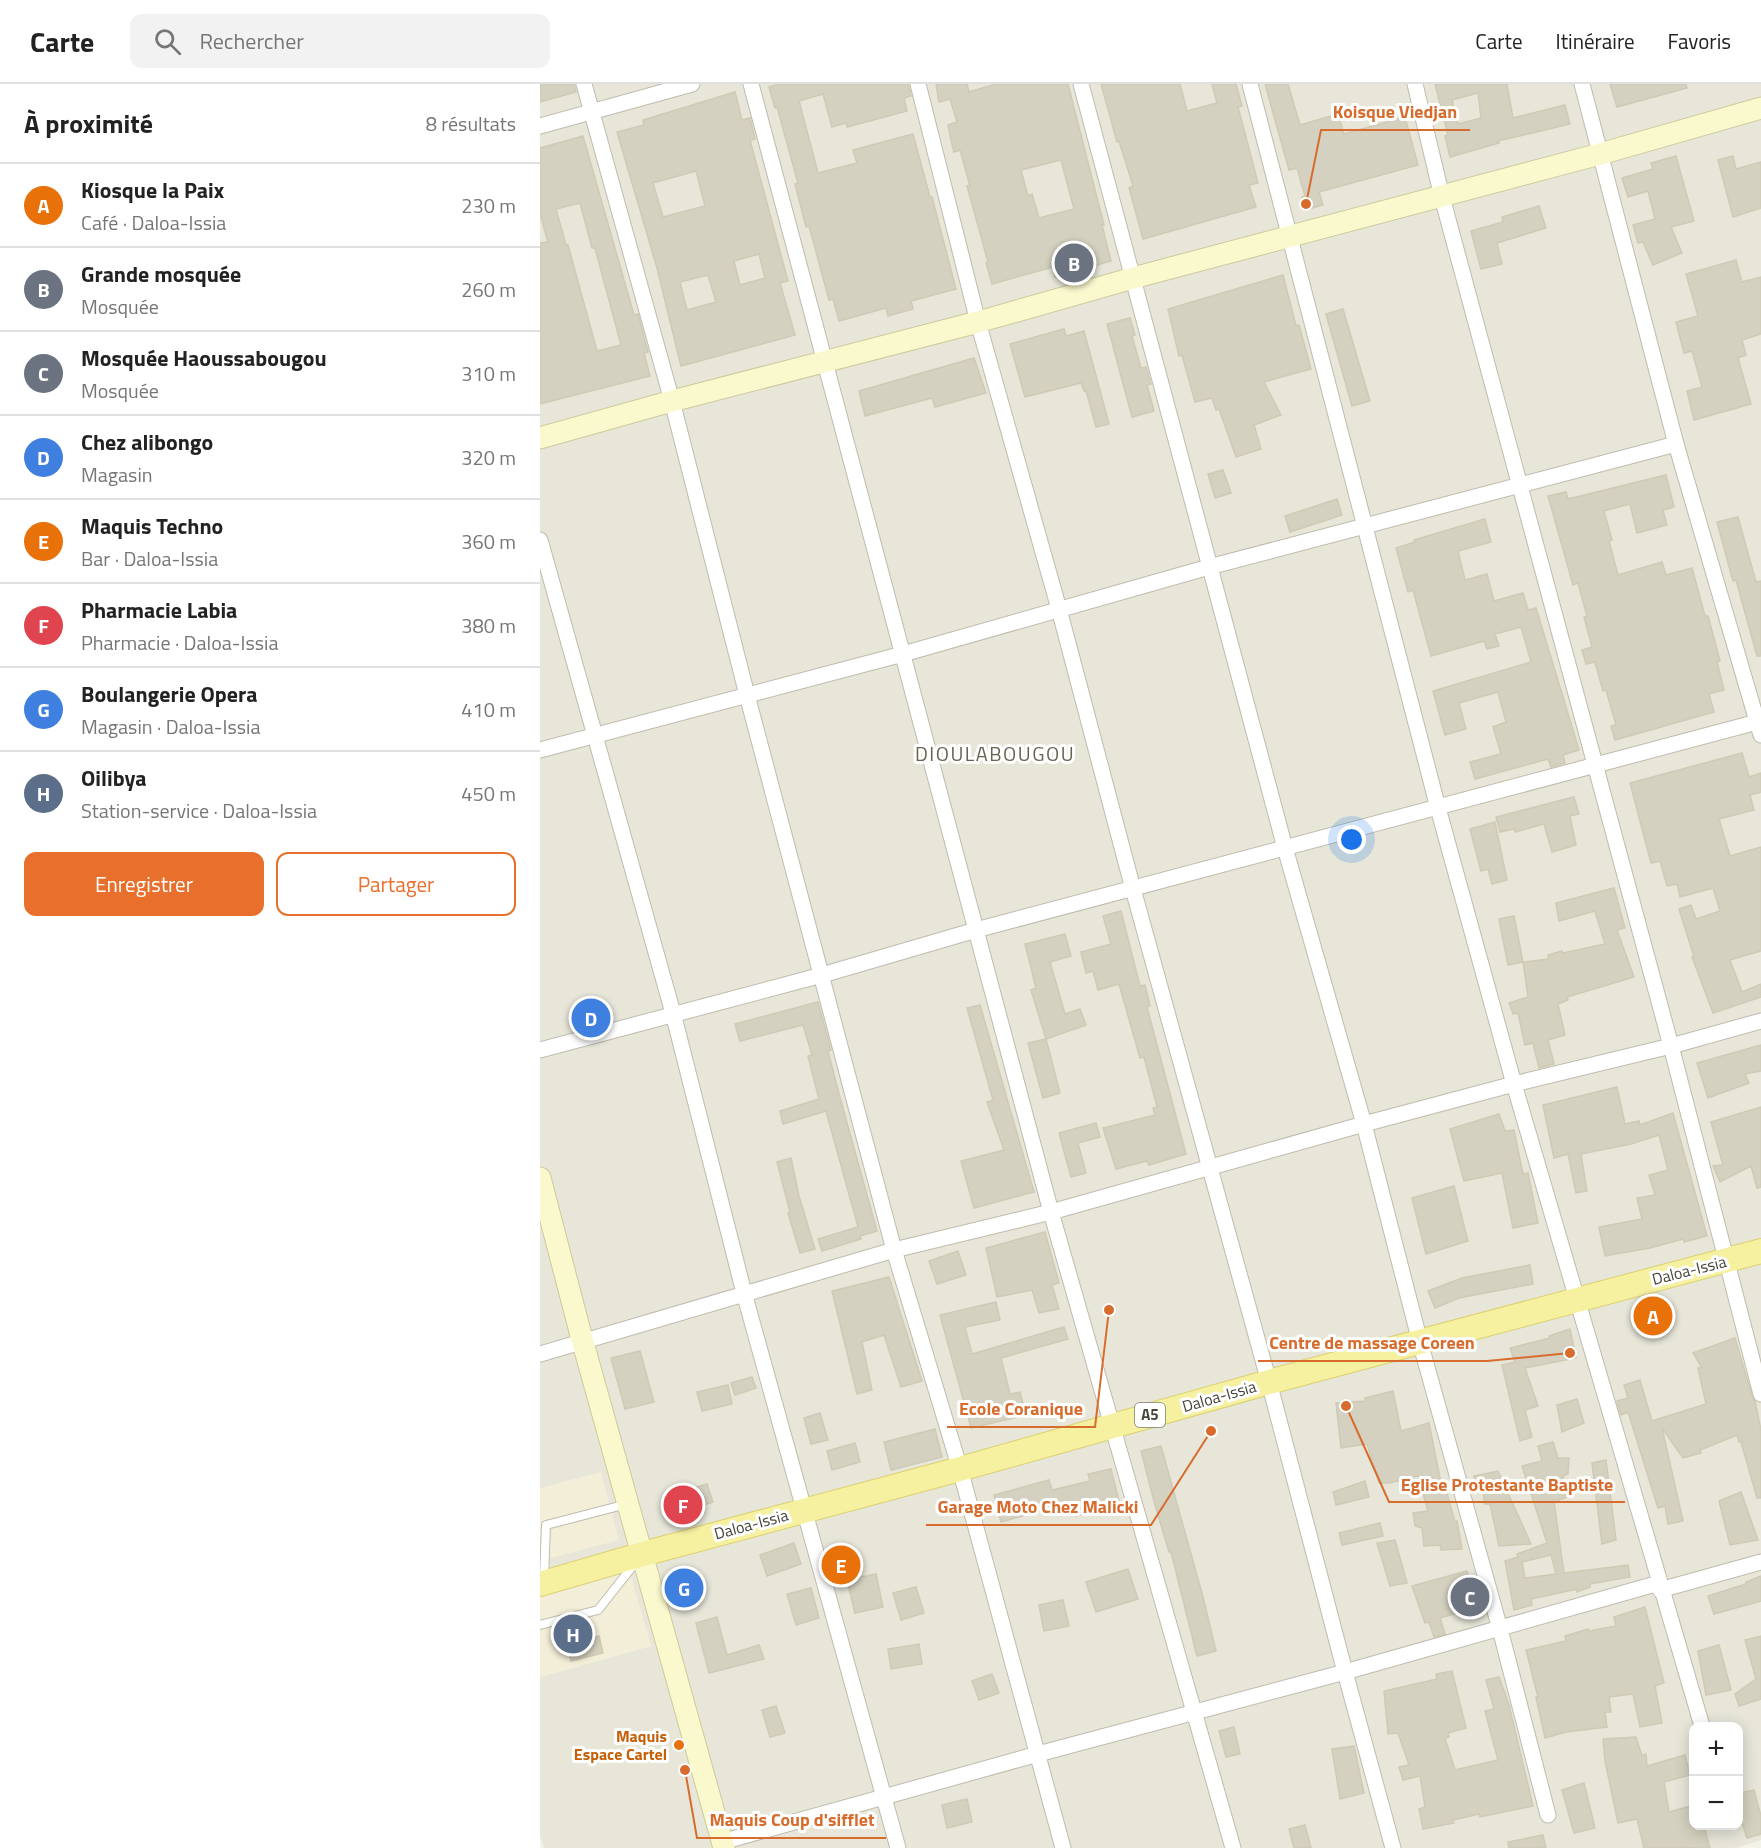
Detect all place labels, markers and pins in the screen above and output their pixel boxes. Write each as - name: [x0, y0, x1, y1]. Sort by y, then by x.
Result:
- callout: Koisque Viedjan: [1321, 94, 1470, 130]
- pin: B: [1054, 240, 1094, 285]
- pin: D: [572, 996, 610, 1040]
- pin: A: [1634, 1294, 1672, 1338]
- callout: Centre de massage Coreen: [1258, 1325, 1487, 1361]
- callout: Ecole Coranique: [947, 1391, 1095, 1427]
- callout: Eglise Protestante Baptiste: [1389, 1466, 1625, 1502]
- pin: F: [664, 1482, 702, 1528]
- callout: Garage Moto Chez Malicki: [926, 1489, 1151, 1525]
- pin: E: [822, 1542, 860, 1588]
- pin: G: [664, 1566, 704, 1610]
- pin: C: [1450, 1574, 1490, 1620]
- pin: H: [554, 1612, 592, 1656]
- place label: Maquis Espace Cartel: [574, 1724, 667, 1766]
- marker: Maquis Espace Cartel: [672, 1738, 686, 1752]
- callout: Maquis Coup d'sifflet: [697, 1802, 886, 1838]

